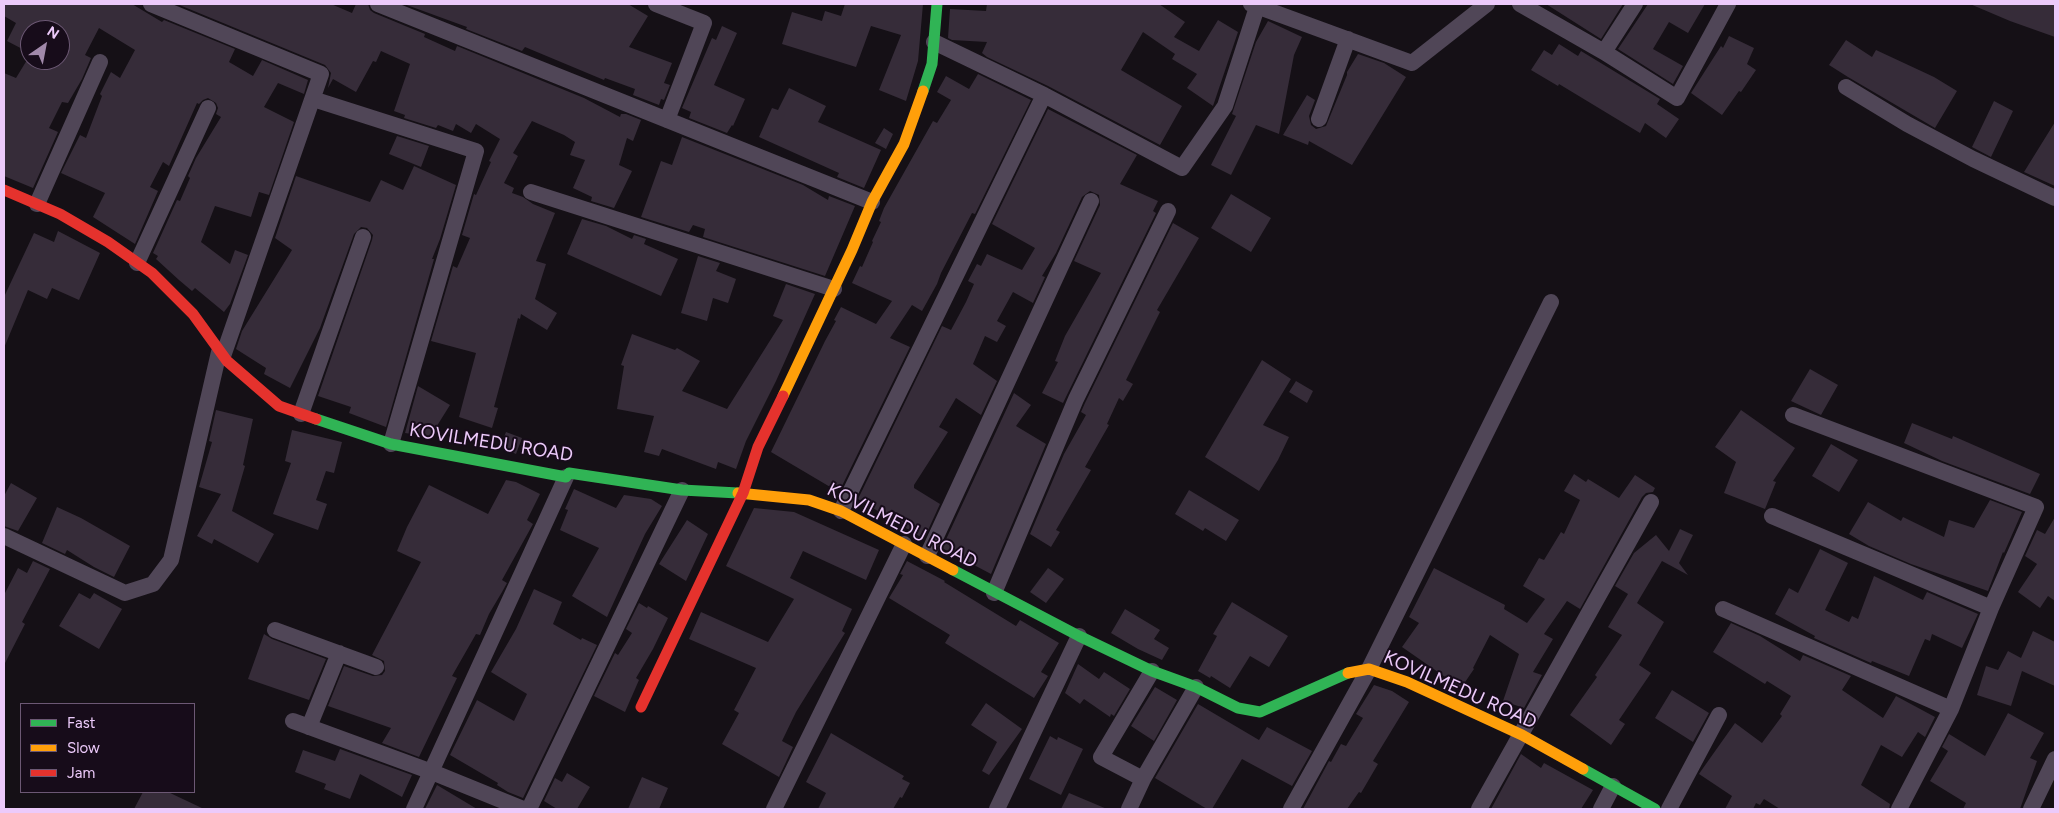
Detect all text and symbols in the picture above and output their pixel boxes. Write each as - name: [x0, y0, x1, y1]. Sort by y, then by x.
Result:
- north arrow: [20, 20, 70, 70]
- text: N: [44, 23, 62, 43]
- street label: KOVILMEDU ROAD: [408, 419, 574, 467]
- street label: KOVILMEDU ROAD: [823, 478, 981, 574]
- street label: KOVILMEDU ROAD: [1380, 646, 1540, 734]
- legend: [20, 703, 195, 793]
- text: Fast: [67, 714, 95, 732]
- text: Slow: [67, 739, 100, 757]
- text: Jam: [67, 764, 95, 782]

